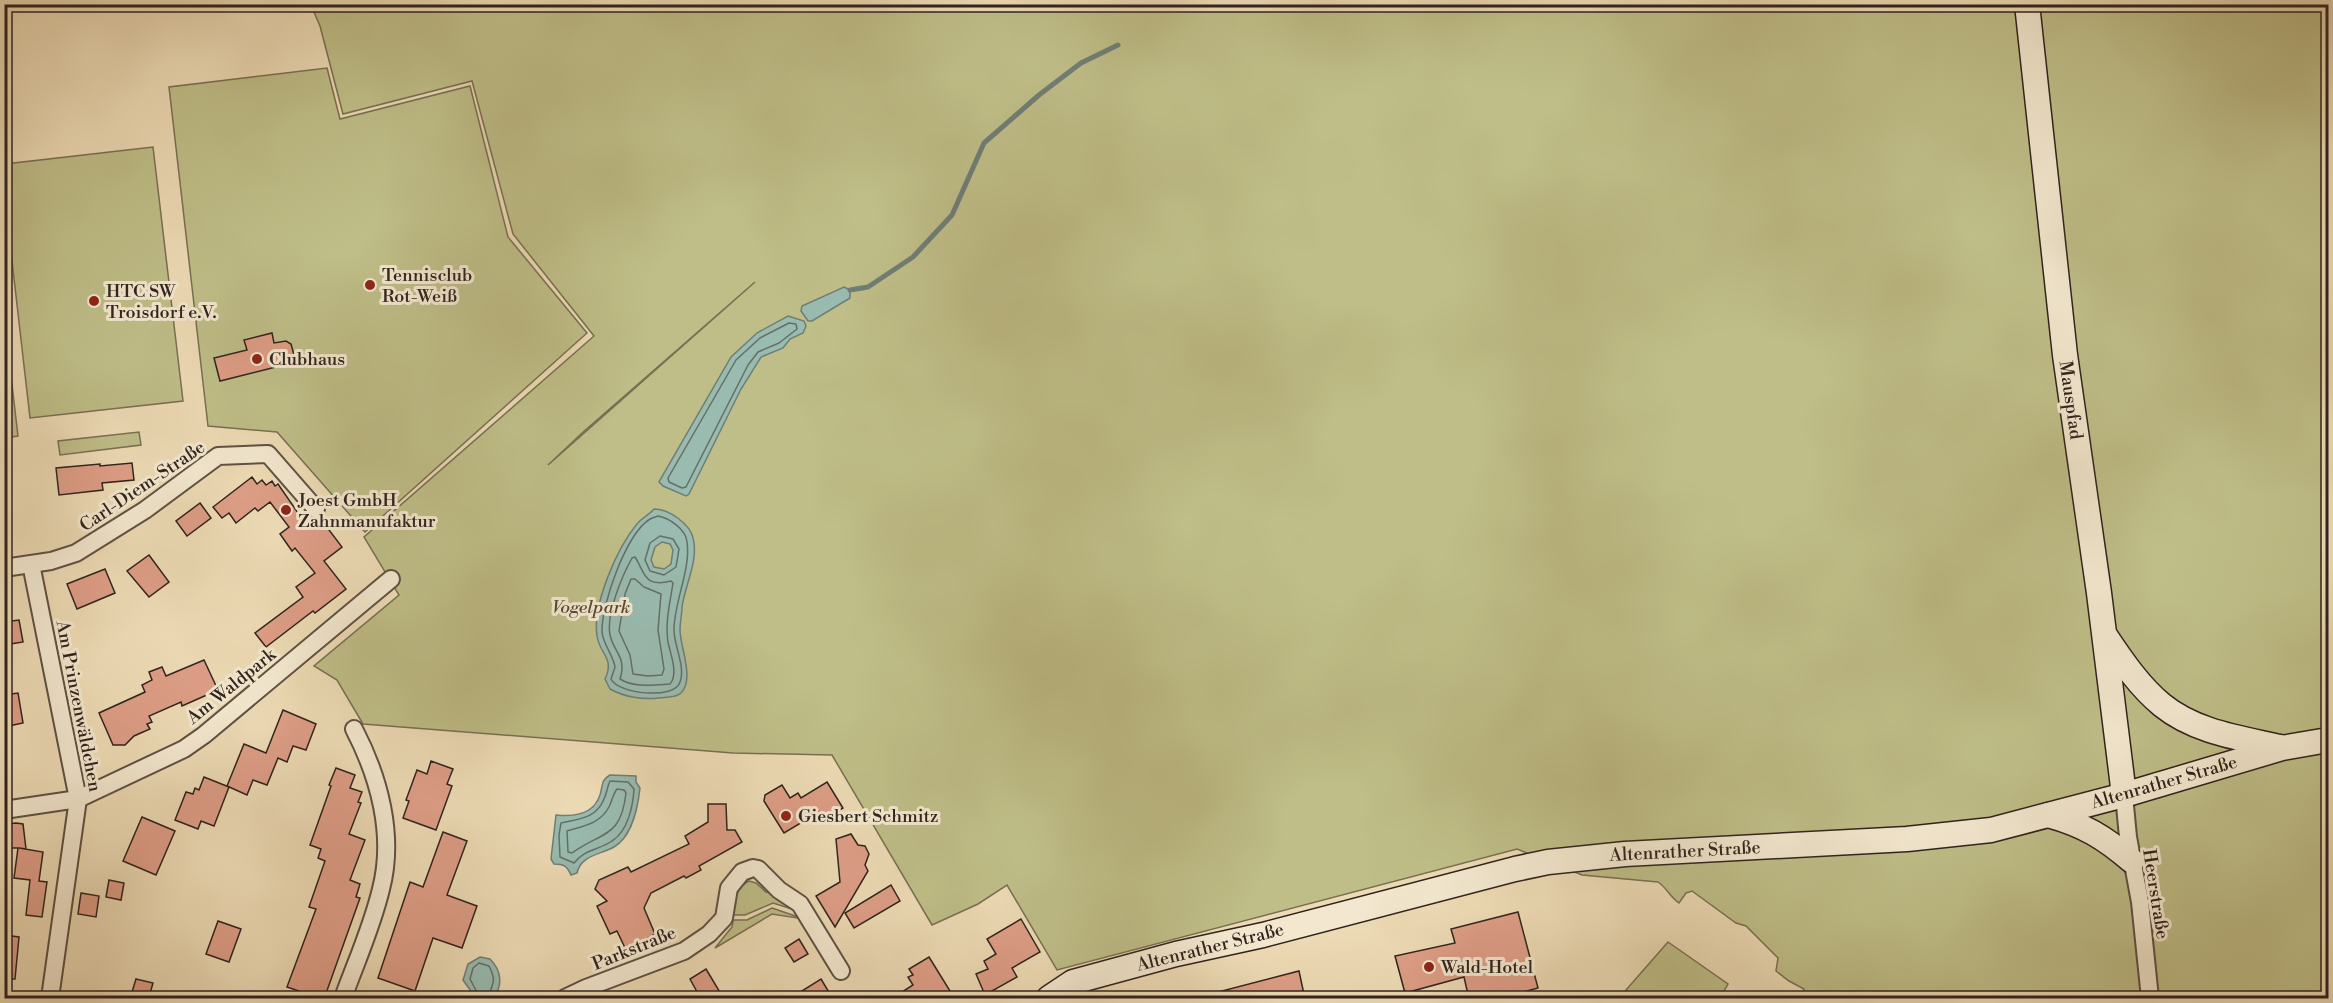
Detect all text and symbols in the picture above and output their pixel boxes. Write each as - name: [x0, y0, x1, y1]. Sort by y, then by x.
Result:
- place label: Tennisclub Rot-Weiß: [382, 264, 472, 308]
- marker: Tennisclub Rot-Weiß: [363, 278, 377, 292]
- place label: HTC SW Troisdorf e.V.: [106, 280, 217, 324]
- marker: HTC SW Troisdorf e.V.: [87, 294, 101, 308]
- place label: Clubhaus: [269, 348, 345, 371]
- marker: Clubhaus: [250, 352, 264, 366]
- street label: Mauspfad: [2054, 359, 2088, 442]
- street label: Carl-Diem-Straße: [75, 436, 209, 537]
- place label: Joest GmbH Zahnmanufaktur: [297, 489, 436, 533]
- marker: Joest GmbH Zahnmanufaktur: [279, 503, 293, 517]
- park label: Vogelpark: [552, 596, 630, 619]
- street label: Am Prinzenwäldchen: [50, 617, 106, 794]
- street label: Am Waldpark: [181, 642, 282, 730]
- street label: Altenrather Straße: [2087, 751, 2240, 815]
- place label: Giesbert Schmitz: [798, 805, 938, 828]
- marker: Giesbert Schmitz: [779, 809, 793, 823]
- street label: Altenrather Straße: [1608, 836, 1761, 867]
- street label: Heerstraße: [2137, 847, 2174, 941]
- street label: Altenrather Straße: [1133, 918, 1286, 977]
- street label: Parkstraße: [589, 921, 680, 976]
- place label: Wald-Hotel: [1440, 956, 1534, 979]
- marker: Wald-Hotel: [1422, 960, 1436, 974]

